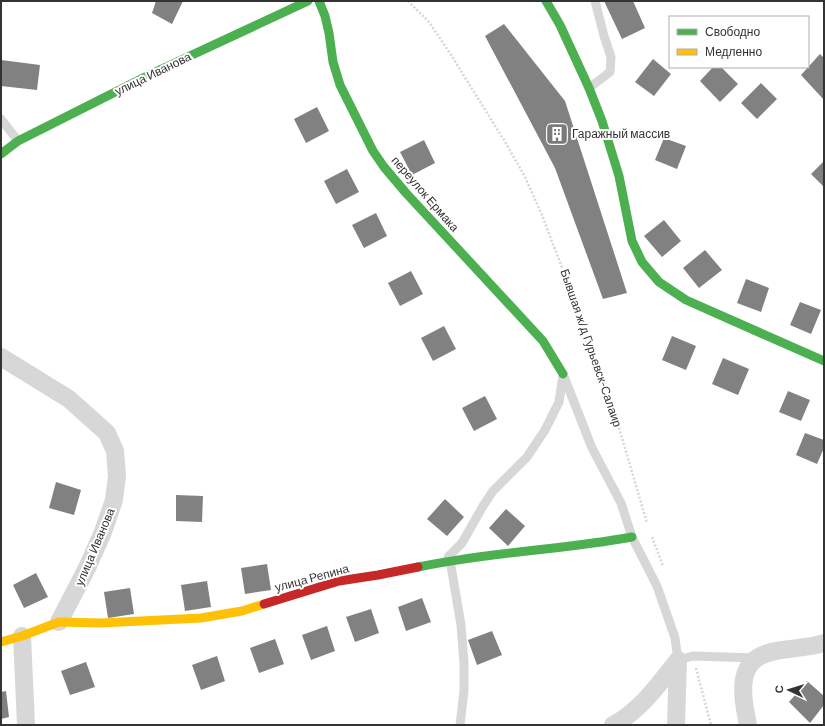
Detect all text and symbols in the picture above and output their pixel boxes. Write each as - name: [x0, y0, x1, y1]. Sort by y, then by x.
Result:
- legend: [669, 16, 809, 68]
- text: Свободно: [705, 24, 760, 39]
- text: Медленно: [705, 44, 762, 59]
- street label: улица Иванова: [112, 48, 194, 99]
- building icon: Гаражный массив: [544, 121, 570, 147]
- place label: Гаражный массив: [572, 126, 670, 141]
- street label: переулок Ермака: [388, 153, 463, 235]
- street label: Бывшая ж/д Гурьевск-Салаир: [557, 267, 626, 429]
- street label: улица Иванова: [71, 505, 118, 588]
- street label: улица Репина: [273, 560, 351, 595]
- north arrow: [769, 670, 809, 710]
- text: С: [772, 685, 785, 694]

